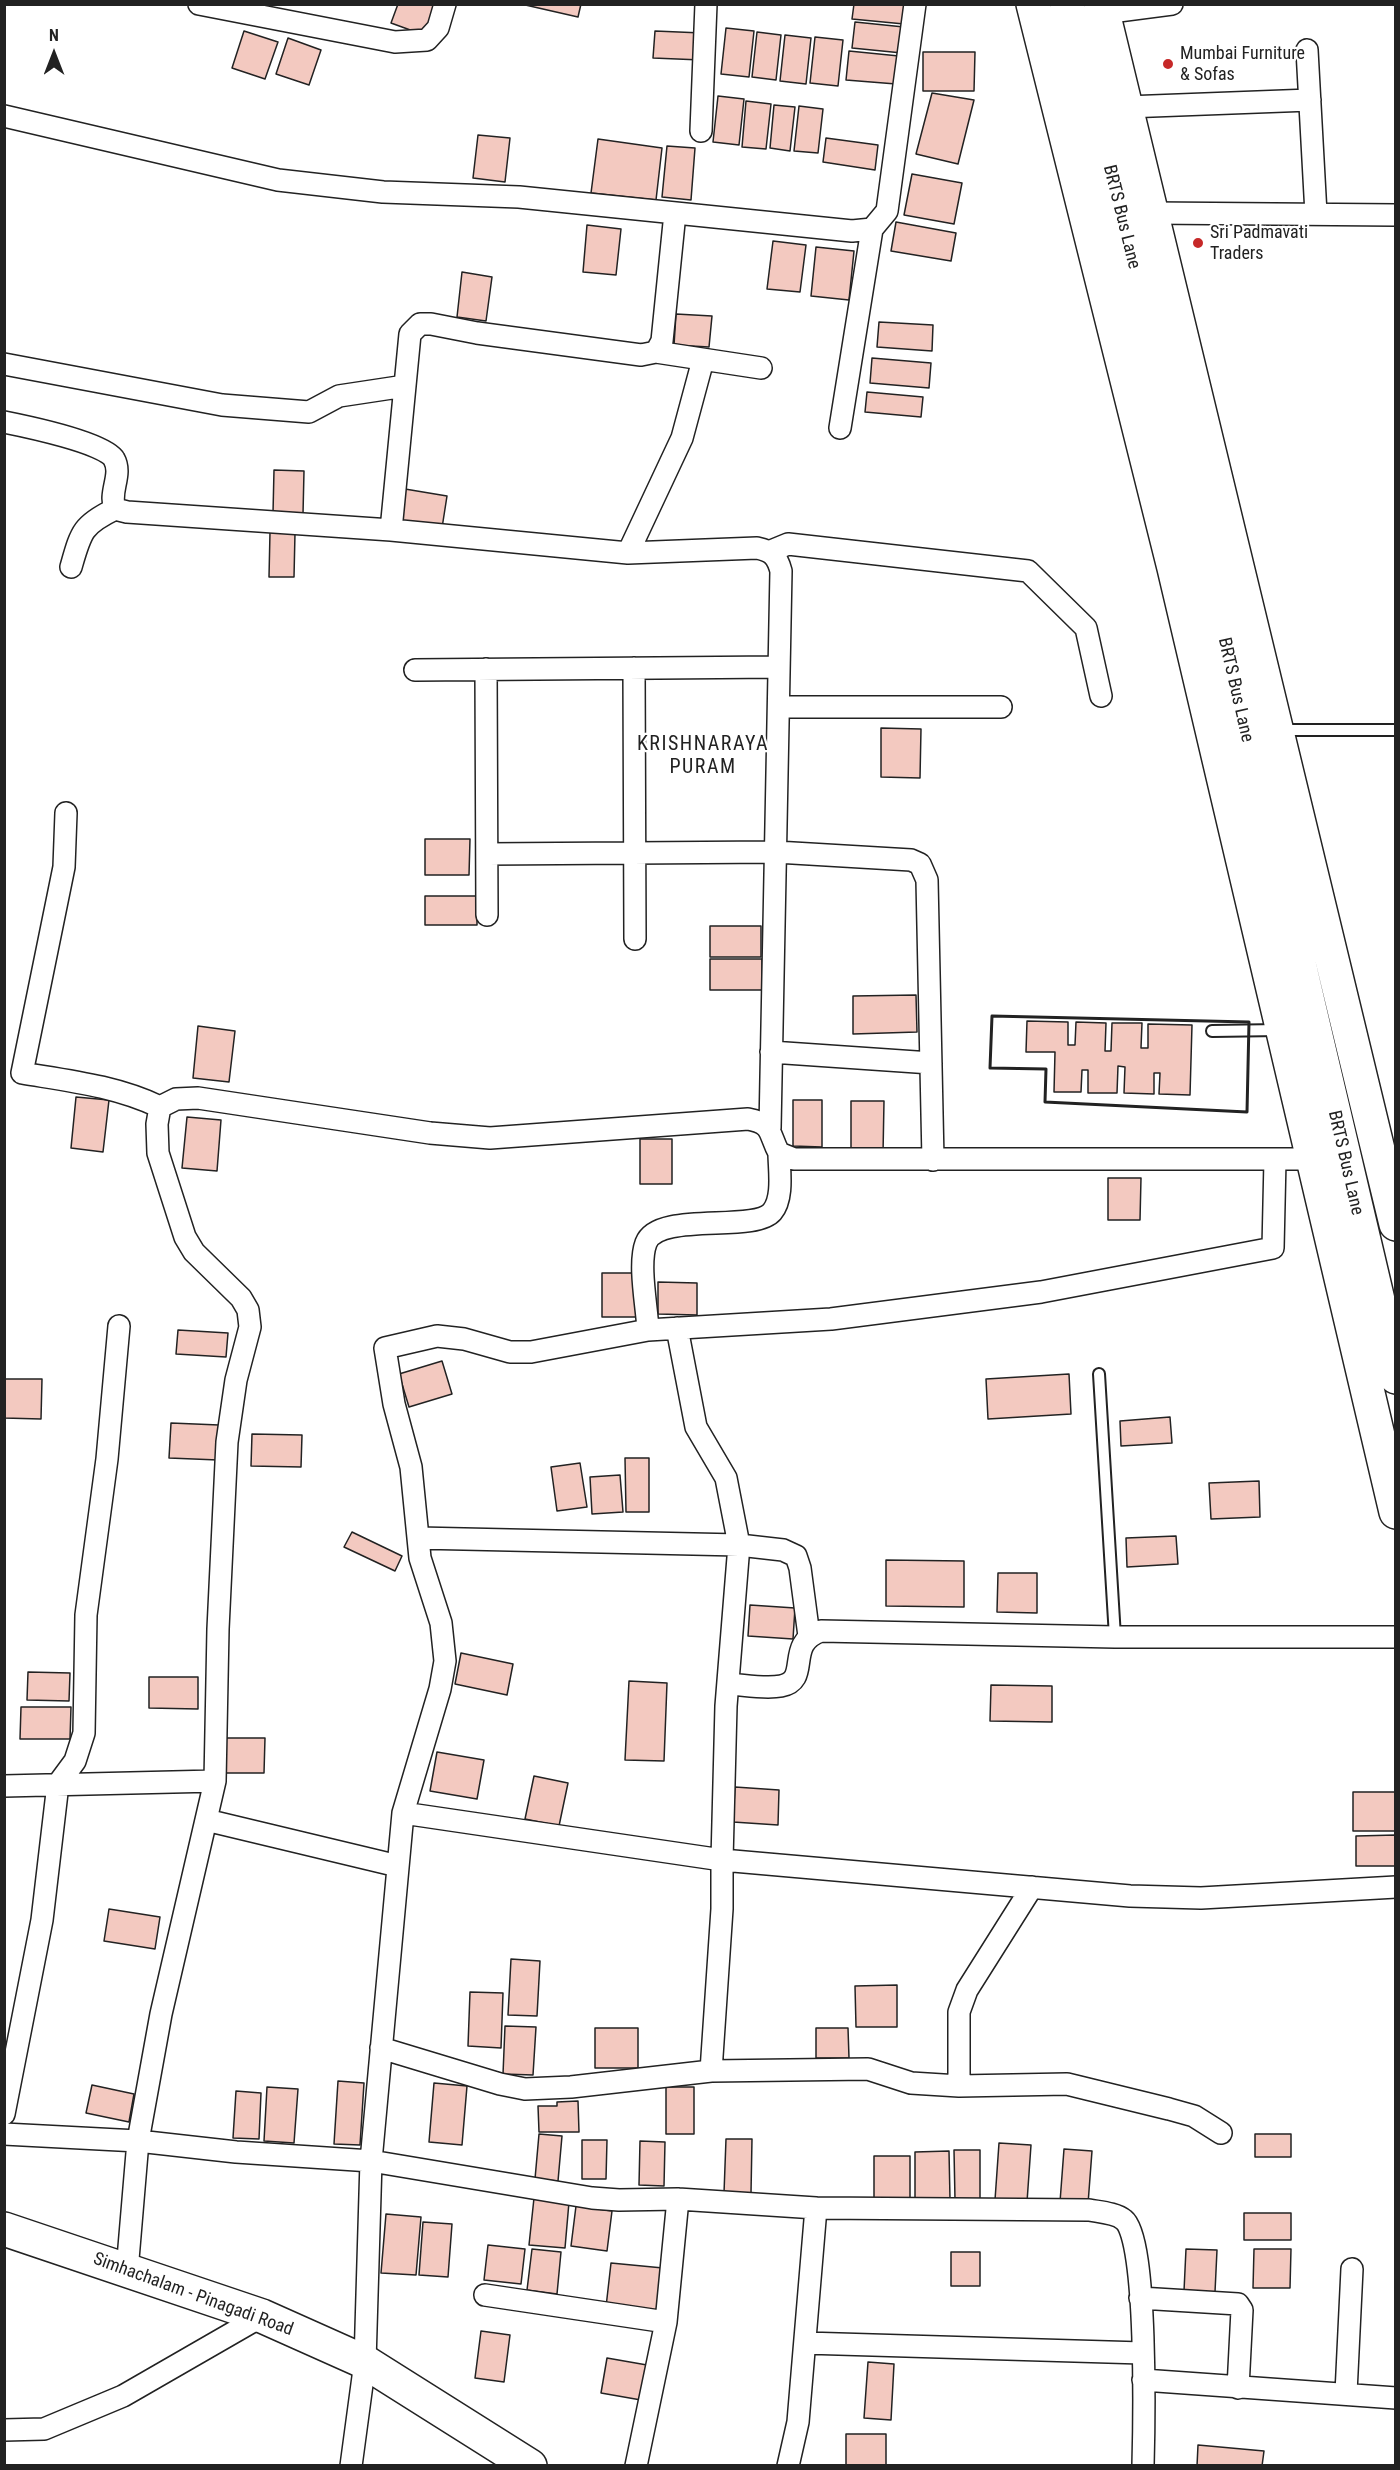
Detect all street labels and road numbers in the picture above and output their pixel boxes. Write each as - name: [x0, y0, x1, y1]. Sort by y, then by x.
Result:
- street label: BRTS Bus Lane: [1098, 163, 1144, 271]
- street label: BRTS Bus Lane: [1212, 636, 1258, 744]
- street label: BRTS Bus Lane: [1322, 1109, 1368, 1217]
- street label: Simhachalam - Pinagadi Road: [90, 2249, 296, 2341]

